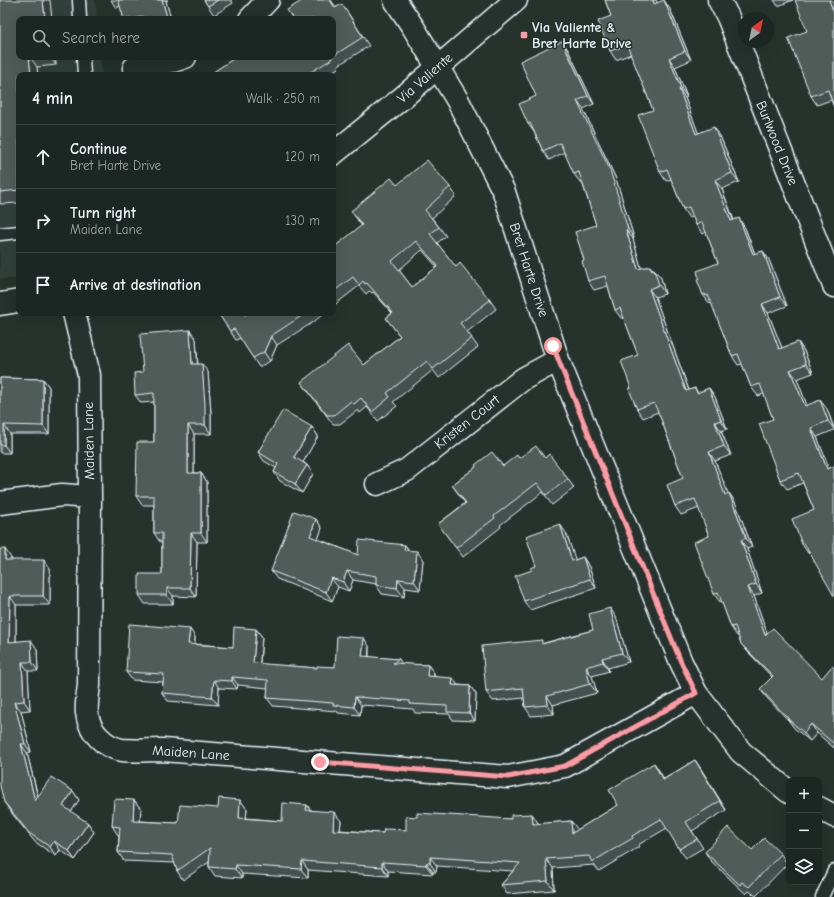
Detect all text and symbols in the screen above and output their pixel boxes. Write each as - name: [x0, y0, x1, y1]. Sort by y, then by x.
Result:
- north arrow: [738, 12, 774, 48]
- search box: [16, 16, 336, 60]
- place label: Via Valiente & Bret Harte Drive: [532, 19, 632, 52]
- icon: search: [30, 27, 52, 49]
- text: Search here: [62, 29, 140, 47]
- marker: Via Valiente & Bret Harte Drive: [519, 30, 529, 40]
- street label: Via Valiente: [394, 49, 456, 107]
- text: 4 min: [32, 89, 73, 108]
- text: Walk · 250 m: [246, 91, 320, 106]
- street label: Burlwood Drive: [752, 98, 802, 188]
- text: Continue: [70, 140, 127, 158]
- icon: ahead: [32, 146, 54, 168]
- text: 120 m: [285, 149, 320, 164]
- text: Bret Harte Drive: [70, 158, 161, 173]
- text: Turn right: [70, 204, 136, 222]
- icon: right: [32, 210, 54, 232]
- text: 130 m: [285, 213, 320, 228]
- street label: Bret Harte Drive: [506, 221, 552, 319]
- text: Maiden Lane: [70, 222, 142, 237]
- icon: arrive: [32, 274, 54, 296]
- text: Arrive at destination: [70, 276, 201, 294]
- route start: [544, 337, 562, 355]
- street label: Kristen Court: [431, 391, 504, 453]
- street label: Maiden Lane: [80, 402, 98, 480]
- street label: Maiden Lane: [152, 742, 230, 764]
- route end: [311, 753, 329, 771]
- map controls: [786, 777, 822, 885]
- button: +: [786, 777, 822, 813]
- button: −: [786, 813, 822, 849]
- button: layers: [786, 849, 822, 885]

